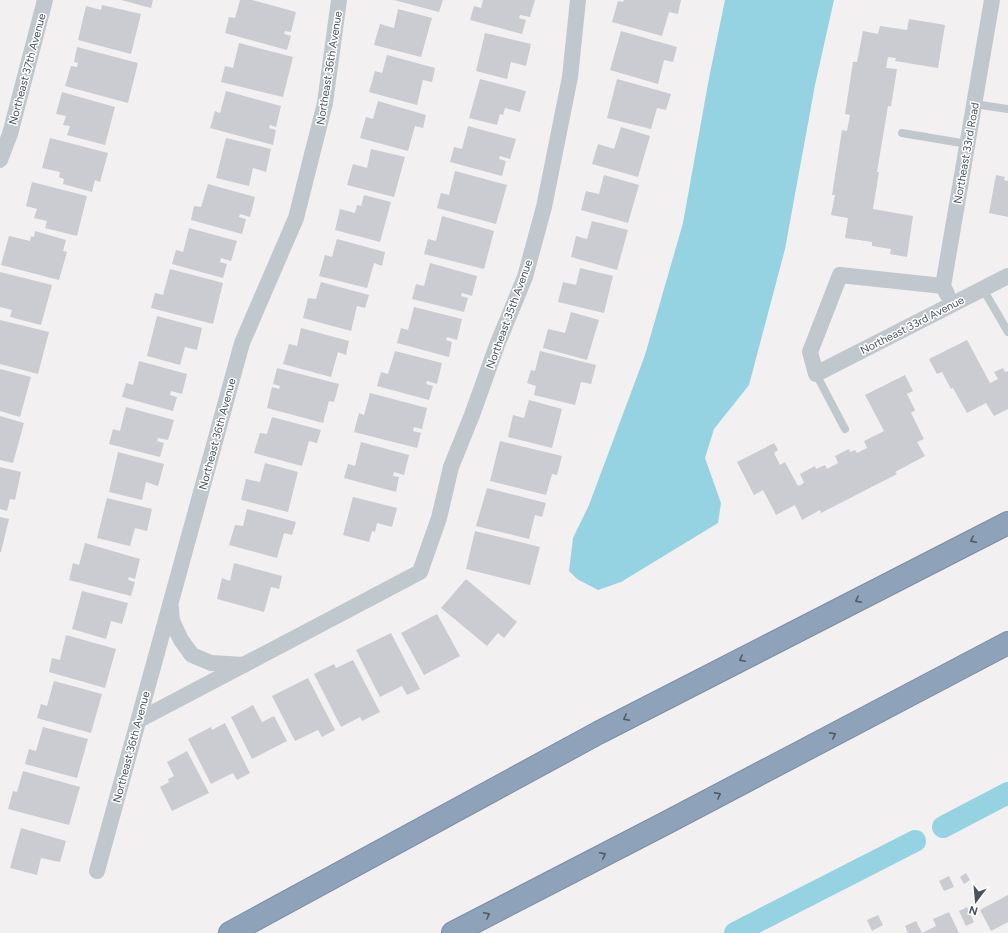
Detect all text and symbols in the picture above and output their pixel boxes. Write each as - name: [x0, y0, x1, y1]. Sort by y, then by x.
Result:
- street label: Northeast 36th Avenue: [314, 10, 345, 126]
- street label: Northeast 37th Avenue: [6, 12, 49, 126]
- street label: Northeast 33rd Road: [951, 101, 982, 205]
- street label: Northeast 35th Avenue: [484, 258, 535, 370]
- street label: Northeast 33rd Avenue: [858, 294, 966, 357]
- street label: Northeast 36th Avenue: [196, 377, 239, 491]
- one-way arrow: [970, 536, 978, 543]
- one-way arrow: [854, 595, 862, 603]
- one-way arrow: [739, 654, 746, 662]
- street label: Northeast 36th Avenue: [110, 690, 153, 804]
- one-way arrow: [623, 714, 630, 721]
- one-way arrow: [829, 732, 836, 740]
- one-way arrow: [714, 793, 721, 800]
- one-way arrow: [599, 853, 606, 860]
- north arrow: [956, 881, 996, 921]
- text: N: [967, 903, 979, 918]
- one-way arrow: [483, 912, 490, 920]

